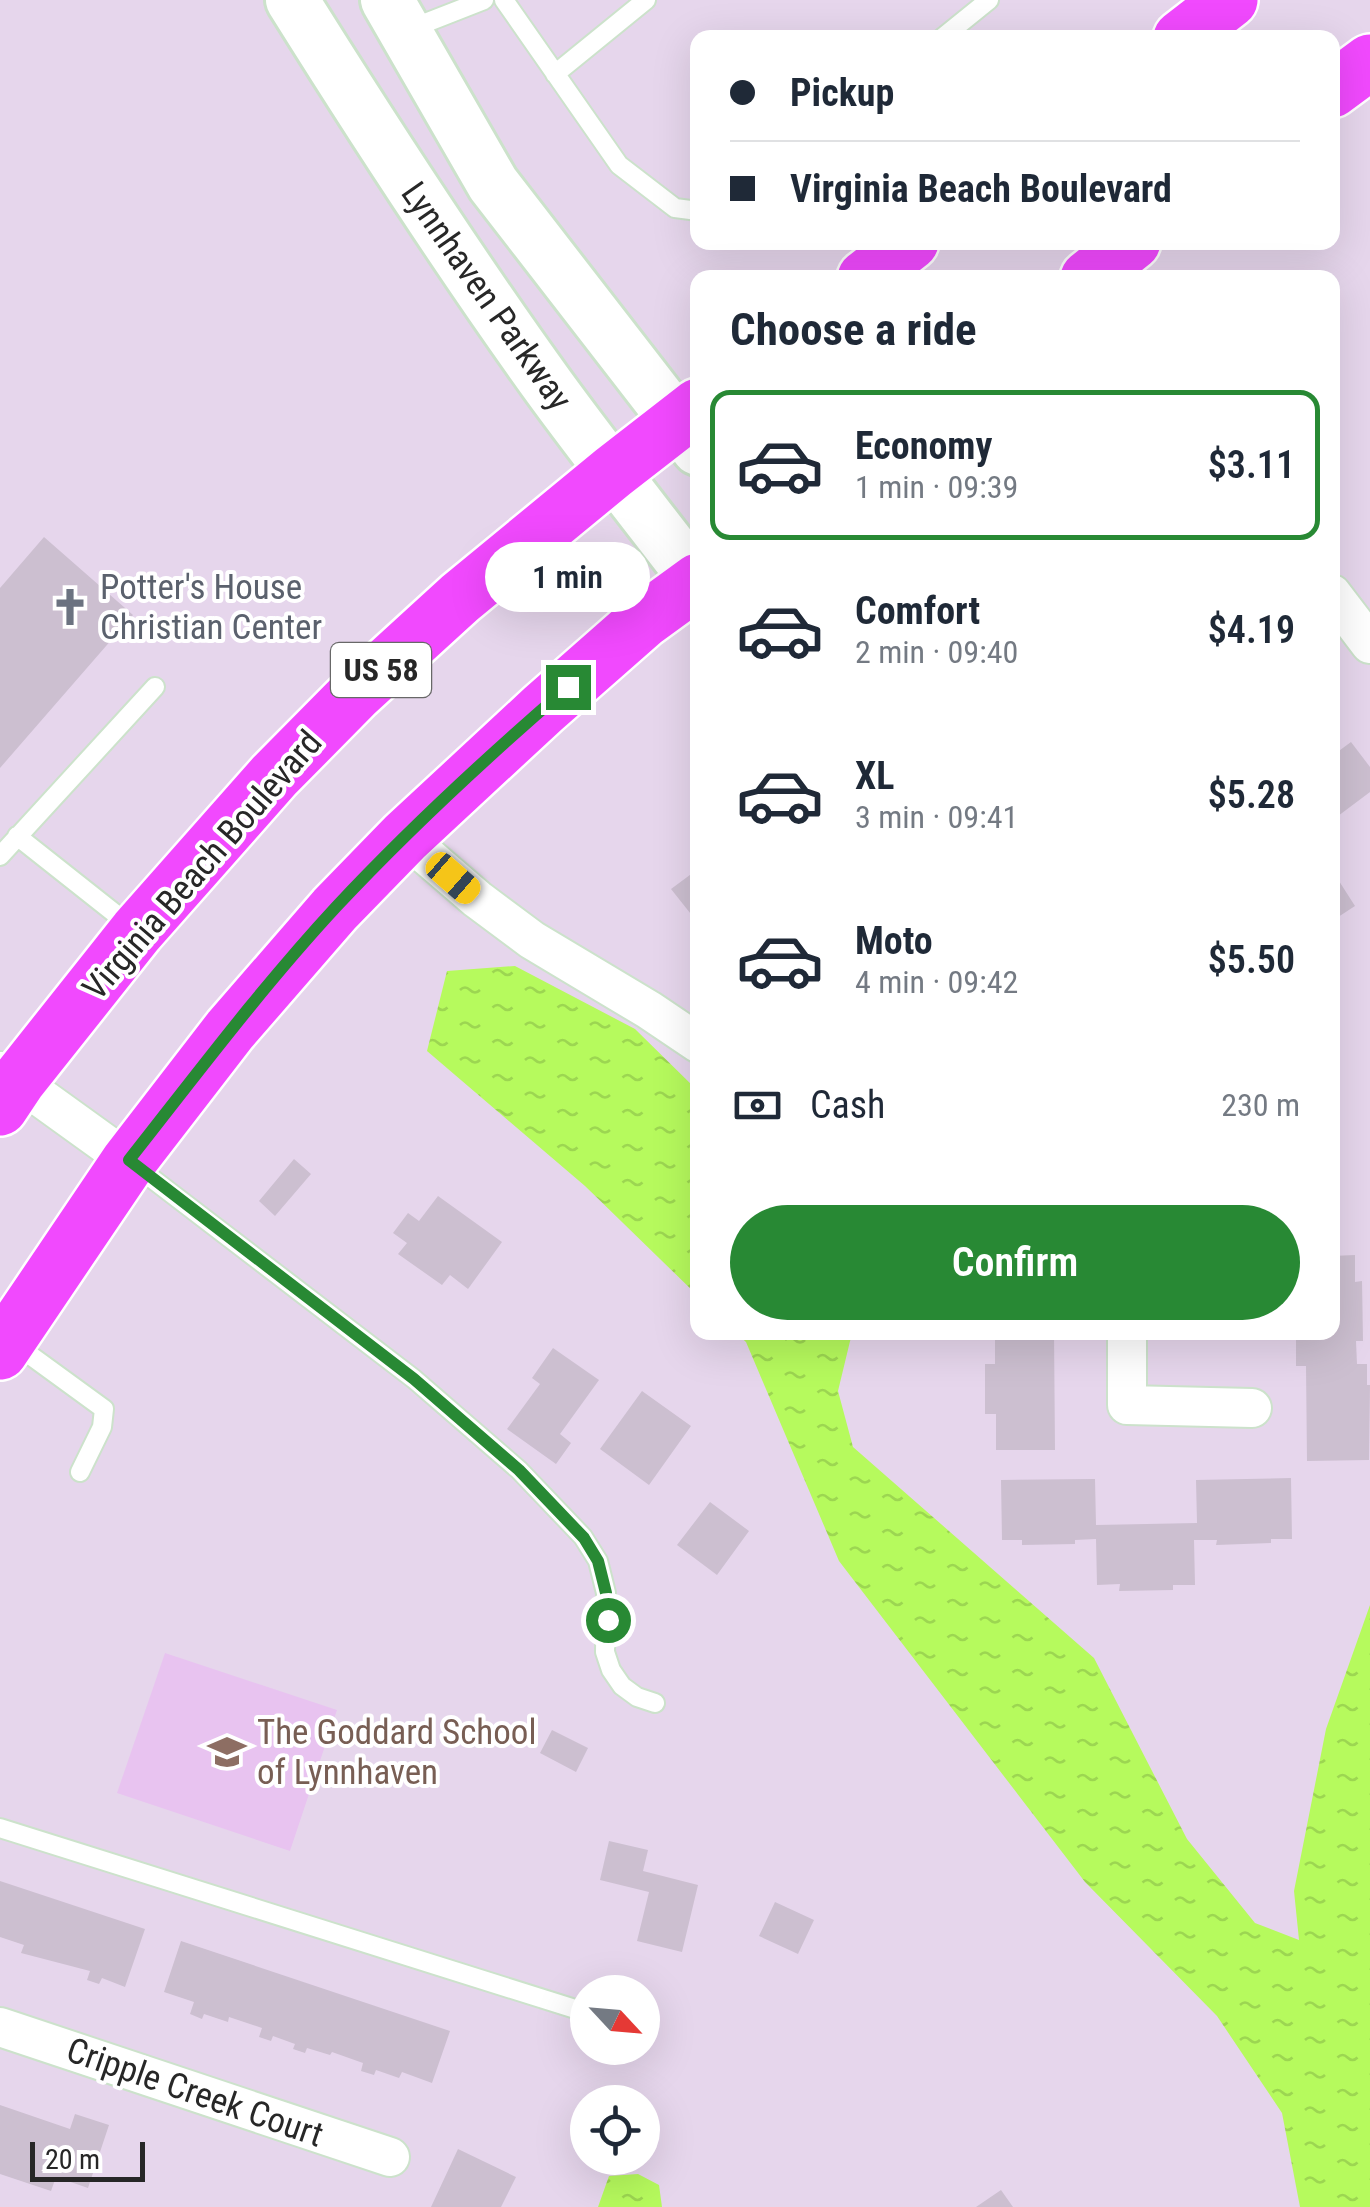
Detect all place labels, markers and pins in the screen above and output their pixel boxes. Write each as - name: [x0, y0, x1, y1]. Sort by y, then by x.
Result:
- place label: Potter's House Christian Center: [100, 567, 322, 648]
- church icon: Potter's House Christian Center: [49, 586, 91, 628]
- place label: The Goddard School of Lynnhaven: [257, 1712, 536, 1793]
- school or university icon: The Goddard School of Lynnhaven: [206, 1731, 248, 1773]

